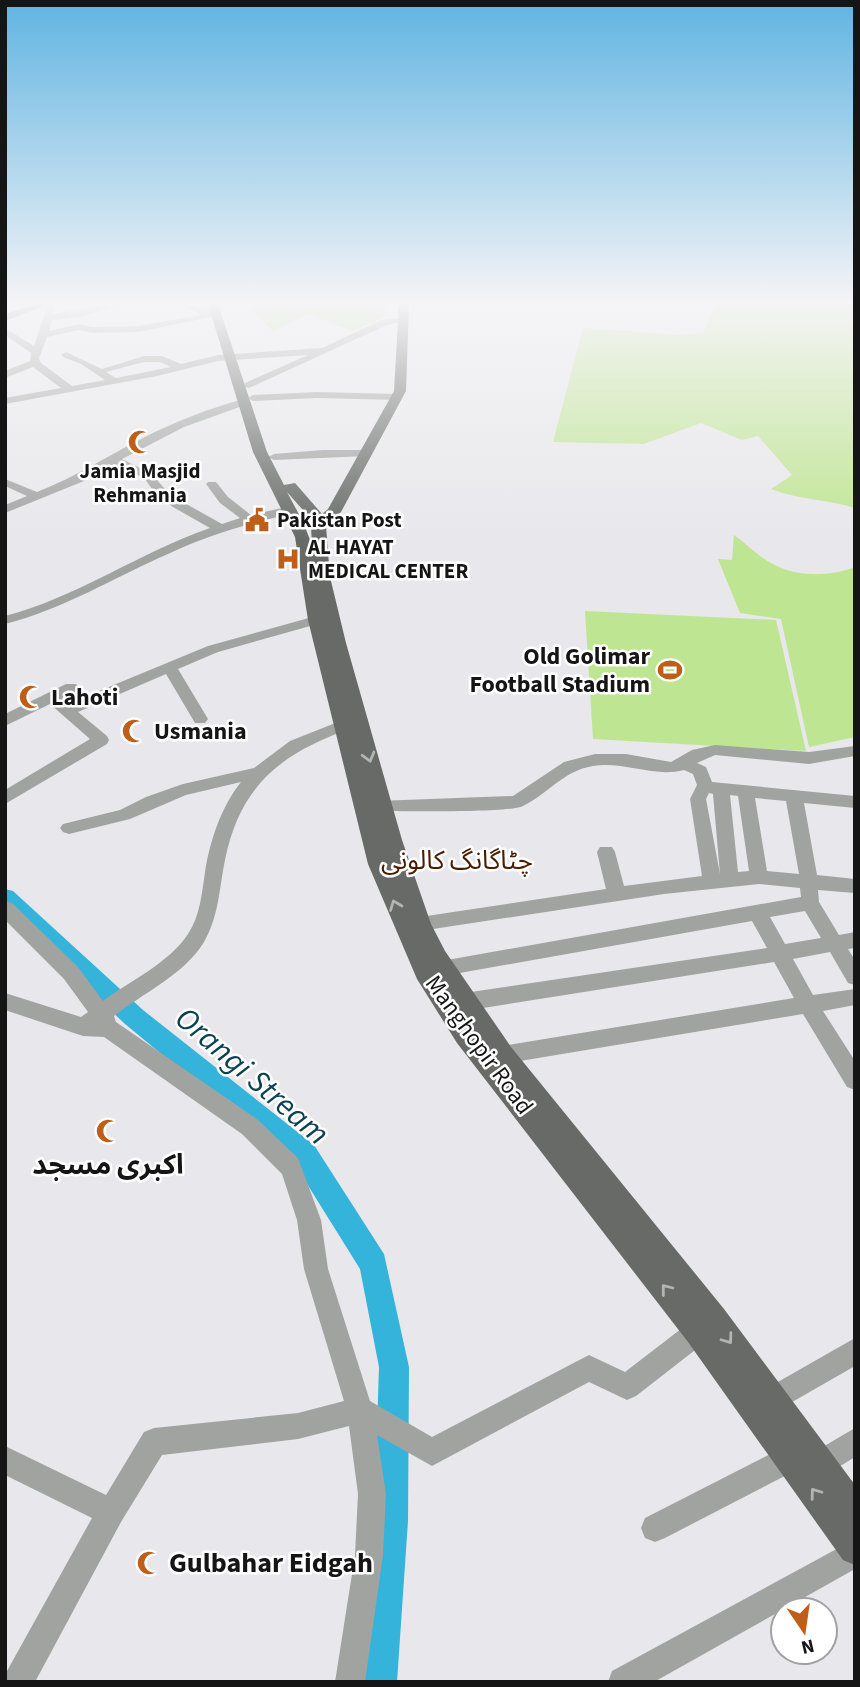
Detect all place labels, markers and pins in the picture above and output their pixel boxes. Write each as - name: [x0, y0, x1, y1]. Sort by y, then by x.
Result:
- mosque icon: Jamia Masjid Rehmania: [126, 428, 154, 456]
- place label: Jamia Masjid Rehmania: [80, 456, 200, 510]
- place label: Pakistan Post: [277, 505, 402, 535]
- public building icon: Pakistan Post: [243, 506, 271, 534]
- place label: AL HAYAT MEDICAL CENTER: [307, 532, 468, 586]
- hospital icon: AL HAYAT MEDICAL CENTER: [274, 545, 302, 573]
- place label: Old Golimar Football Stadium: [469, 639, 650, 702]
- sports icon: Old Golimar Football Stadium: [656, 656, 684, 684]
- place label: Lahoti: [51, 680, 118, 715]
- mosque icon: Lahoti: [17, 683, 45, 711]
- place label: Usmania: [154, 714, 247, 749]
- mosque icon: Usmania: [120, 717, 148, 745]
- mosque icon: اکبری مسجد: [94, 1117, 122, 1145]
- place label: اکبری مسجد: [32, 1145, 184, 1185]
- place label: Gulbahar Eidgah: [169, 1543, 373, 1583]
- mosque icon: Gulbahar Eidgah: [135, 1549, 163, 1577]

